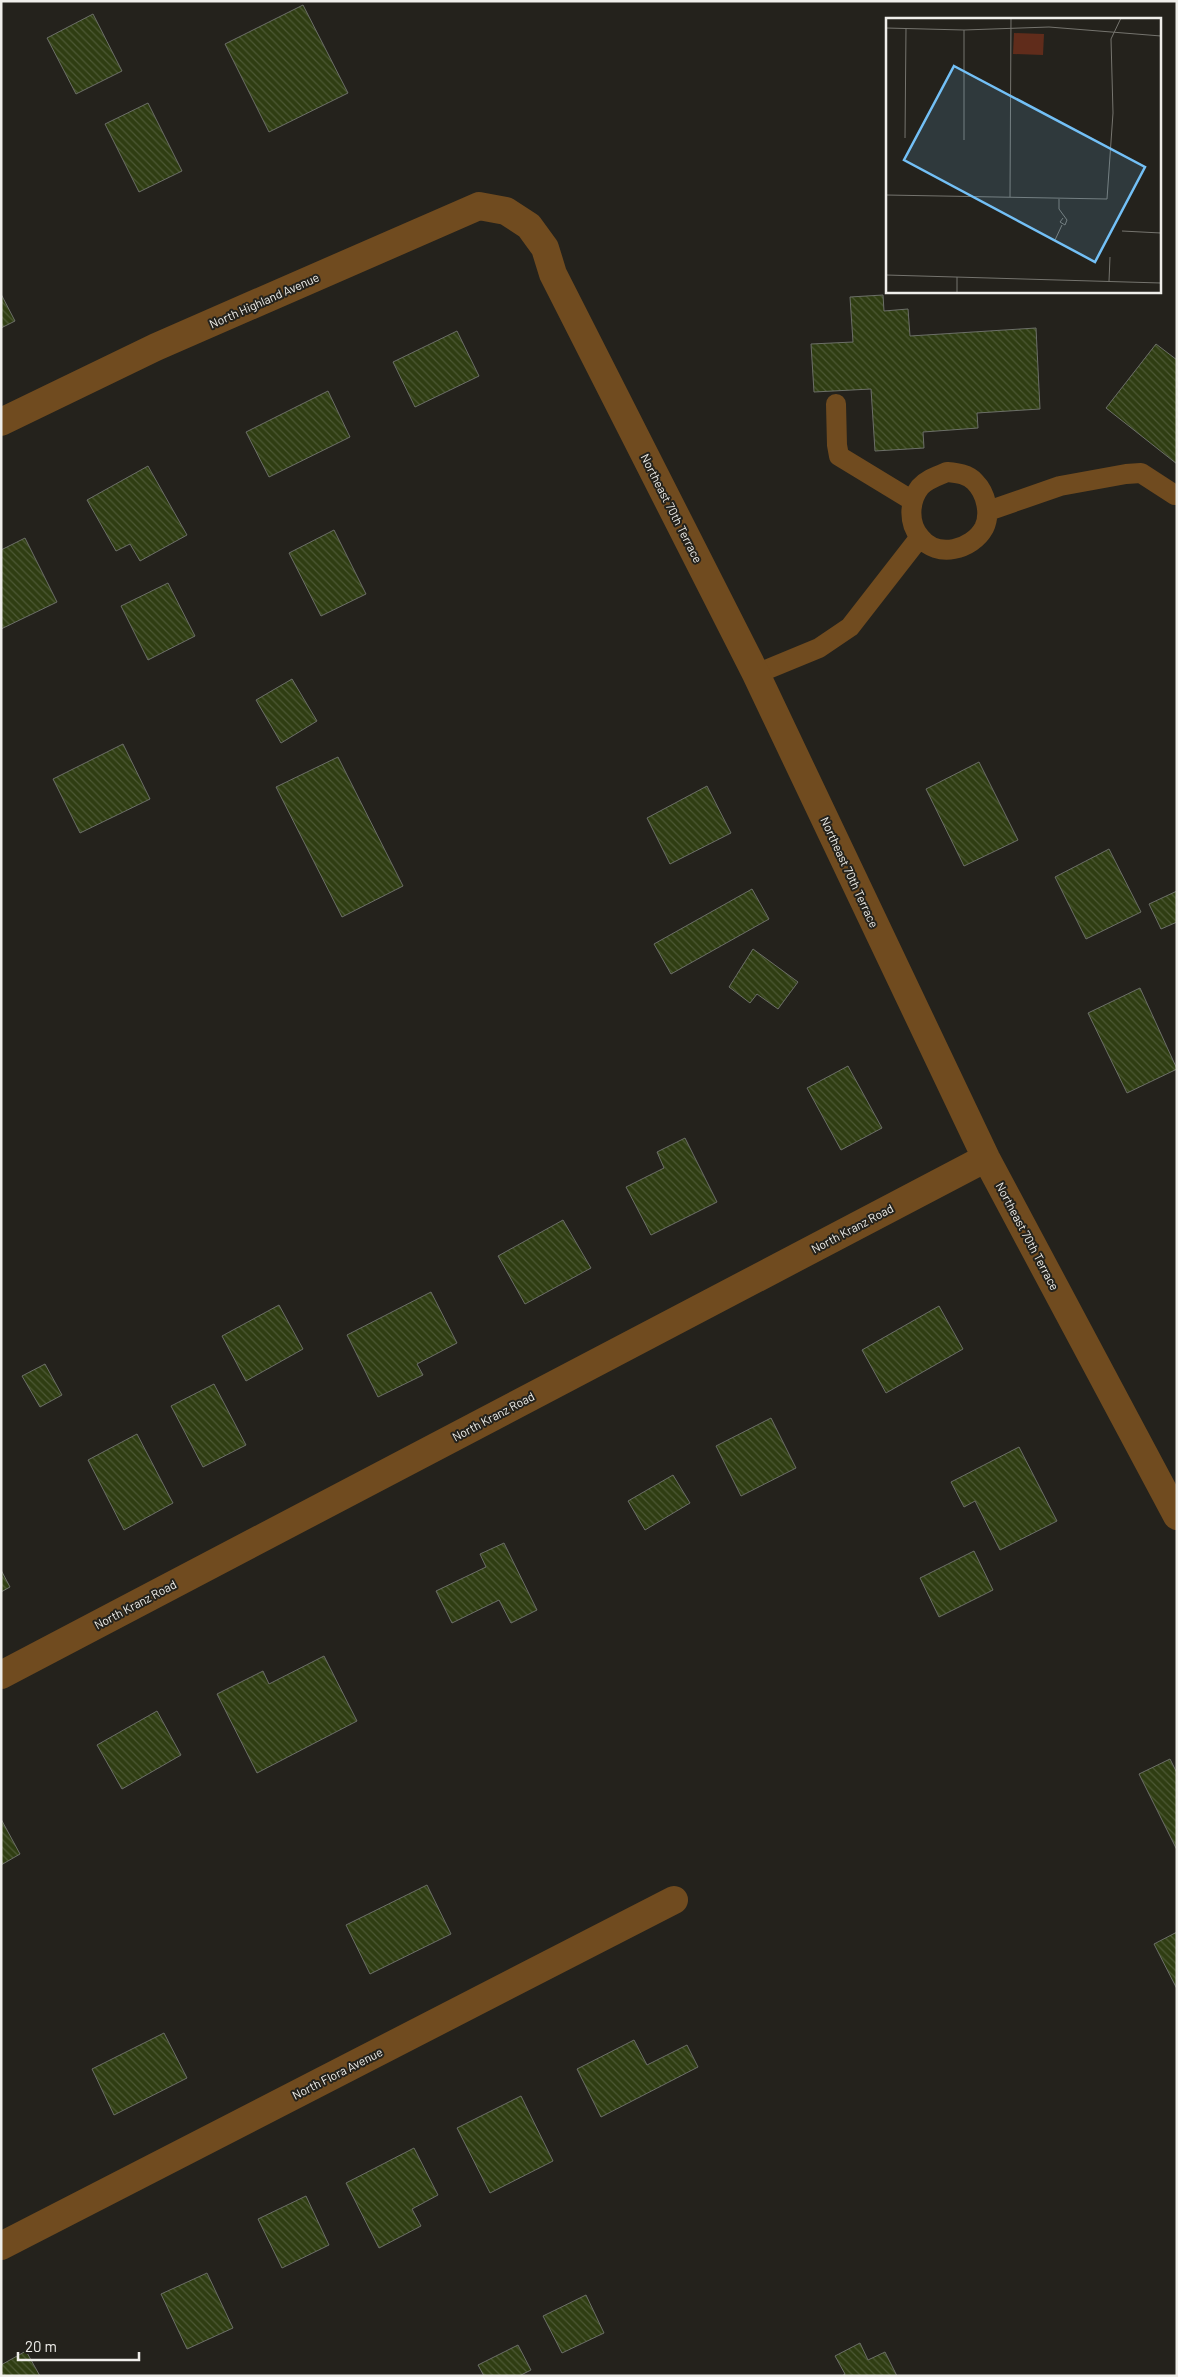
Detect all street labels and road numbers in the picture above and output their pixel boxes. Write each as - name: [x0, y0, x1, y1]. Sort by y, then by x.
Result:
- street label: North Highland Avenue: [207, 269, 321, 331]
- street label: Northeast 70th Terrace: [638, 451, 706, 565]
- street label: Northeast 70th Terrace: [818, 814, 882, 930]
- street label: Northeast 70th Terrace: [994, 1180, 1062, 1292]
- street label: North Kranz Road: [809, 1200, 895, 1256]
- street label: North Kranz Road: [450, 1388, 536, 1444]
- street label: North Kranz Road: [92, 1576, 178, 1632]
- street label: North Flora Avenue: [289, 2044, 385, 2102]

